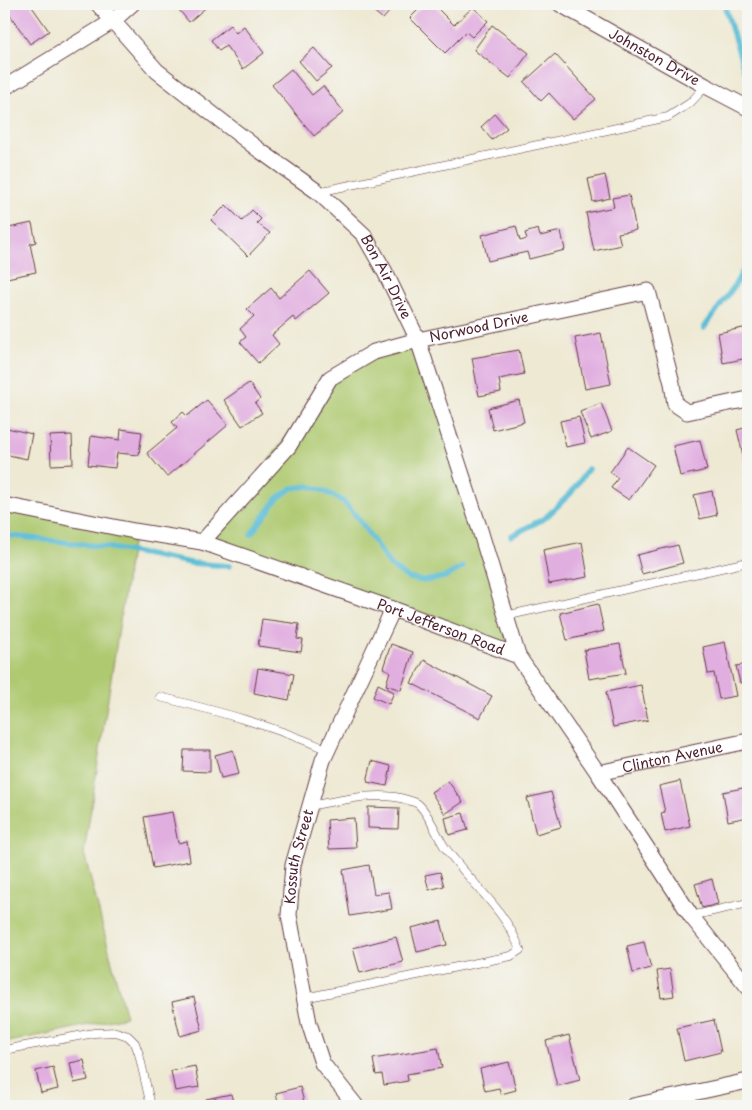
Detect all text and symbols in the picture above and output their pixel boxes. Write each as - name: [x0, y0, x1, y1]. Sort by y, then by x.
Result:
- street label: Johnston Drive: [605, 22, 704, 90]
- street label: Bon Air Drive: [356, 230, 417, 323]
- street label: Norwood Drive: [428, 306, 530, 347]
- street label: Port Jefferson Road: [374, 593, 508, 660]
- street label: Clinton Avenue: [620, 736, 725, 778]
- street label: Kossuth Street: [279, 806, 319, 905]

